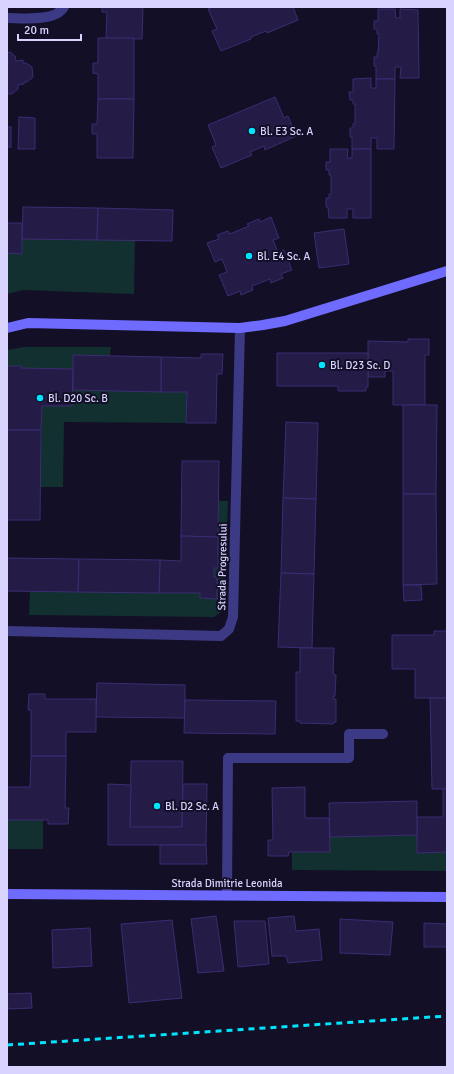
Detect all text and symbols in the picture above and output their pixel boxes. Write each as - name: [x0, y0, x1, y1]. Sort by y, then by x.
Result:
- scale bar: [18, 16, 81, 42]
- text: 20 m: [24, 23, 49, 38]
- place label: Bl. E3 Sc. A: [260, 125, 313, 138]
- marker: Bl. E3 Sc. A: [247, 126, 257, 136]
- place label: Bl. E4 Sc. A: [257, 250, 310, 263]
- marker: Bl. E4 Sc. A: [244, 251, 254, 261]
- place label: Bl. D23 Sc. D: [330, 359, 390, 372]
- marker: Bl. D23 Sc. D: [317, 360, 327, 370]
- place label: Bl. D20 Sc. B: [48, 392, 108, 405]
- marker: Bl. D20 Sc. B: [35, 393, 45, 403]
- street label: Strada Progresului: [215, 523, 230, 611]
- place label: Bl. D2 Sc. A: [165, 800, 219, 813]
- marker: Bl. D2 Sc. A: [152, 801, 162, 811]
- street label: Strada Dimitrie Leonida: [171, 877, 283, 890]

